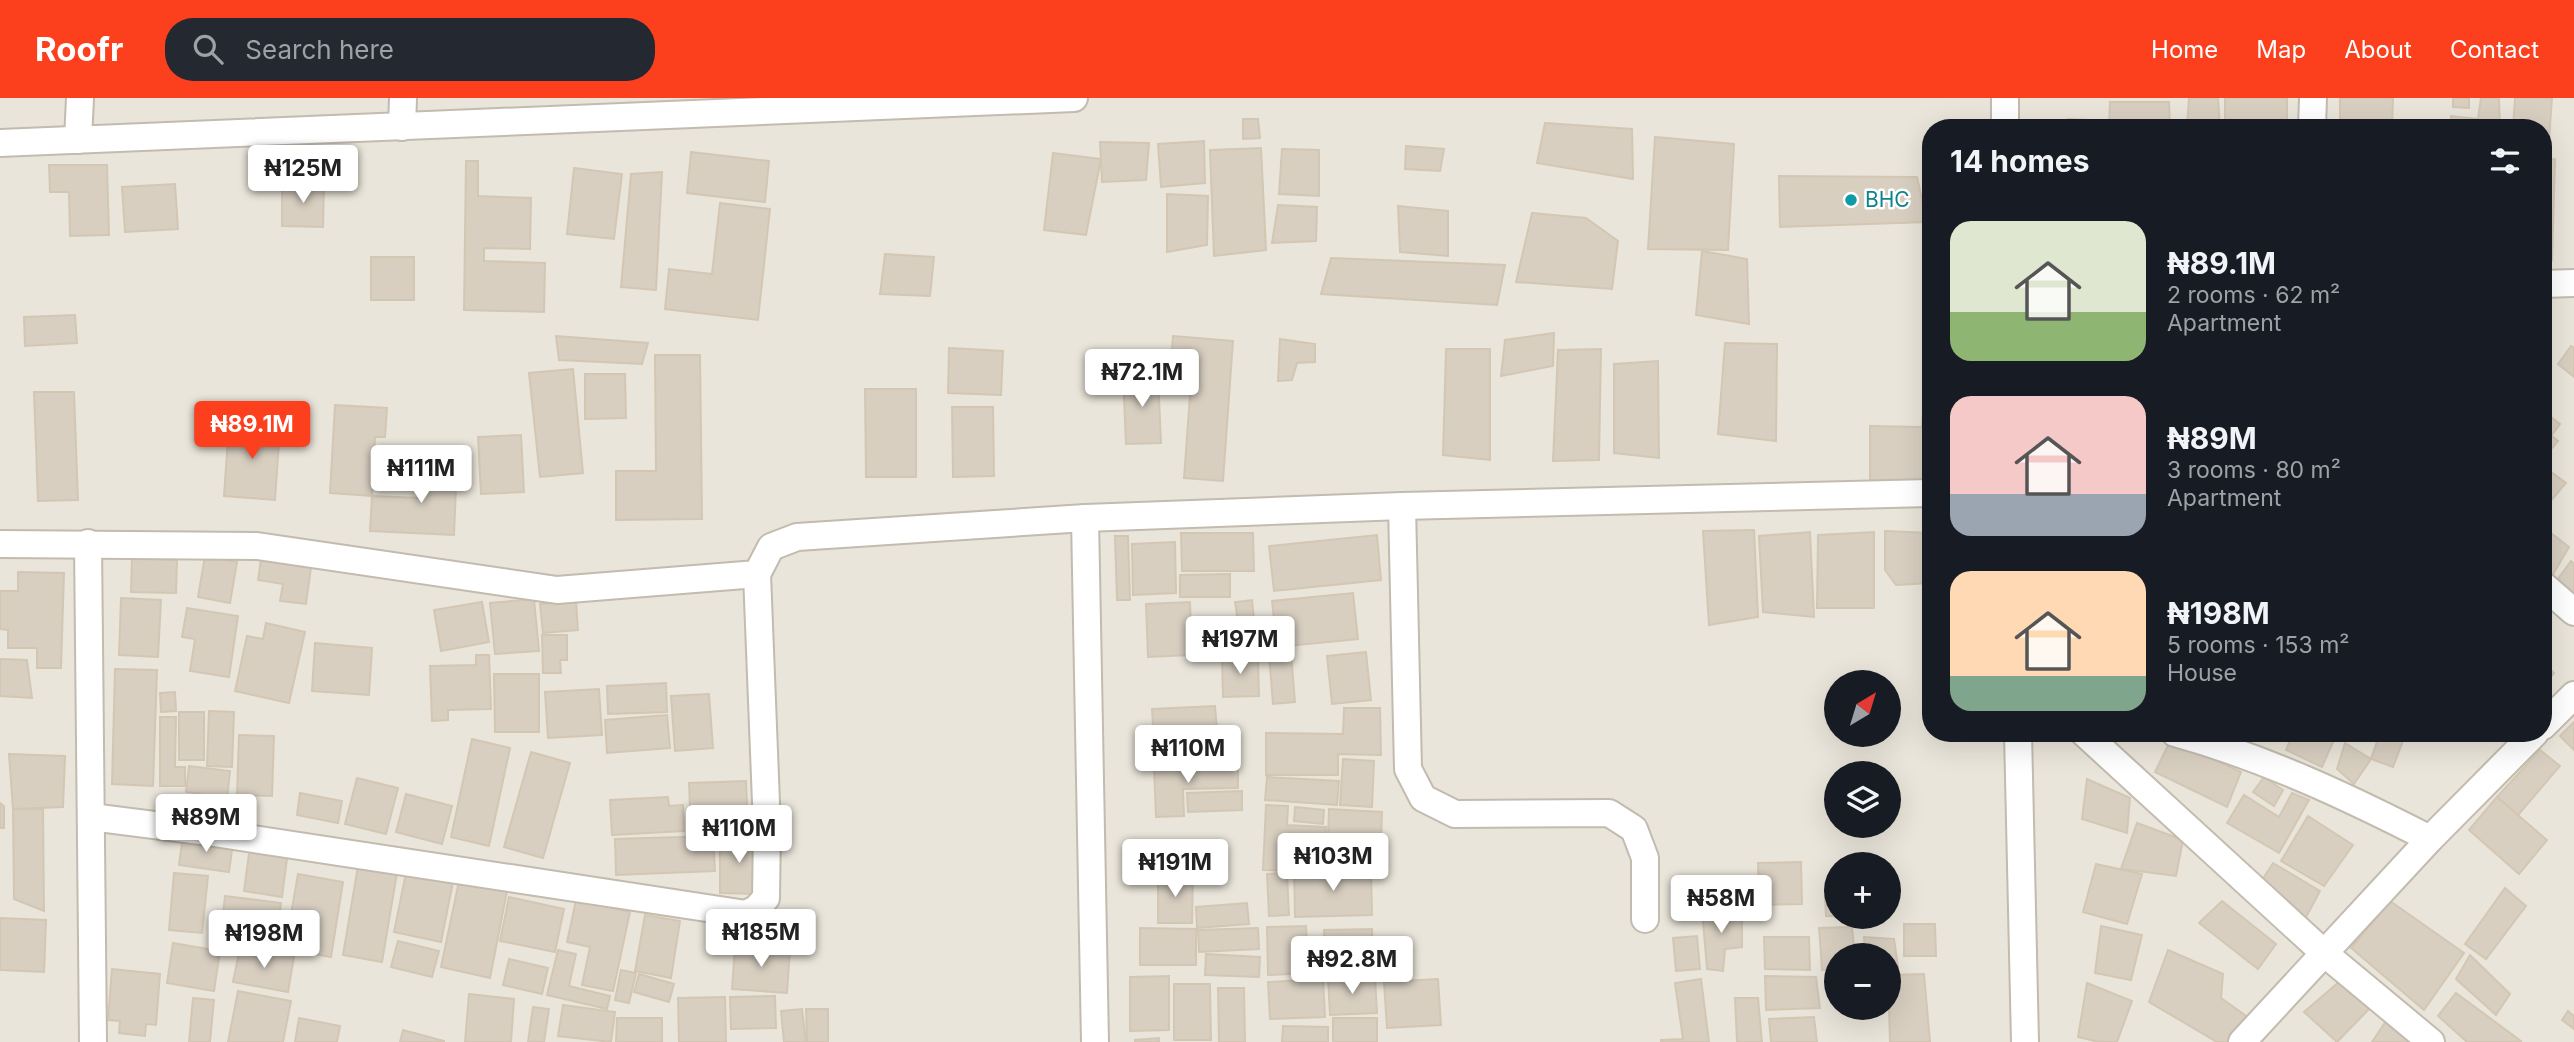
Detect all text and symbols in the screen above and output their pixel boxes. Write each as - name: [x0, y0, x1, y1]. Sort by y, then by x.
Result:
- search box: [165, 18, 655, 81]
- text: Roofr: [35, 29, 123, 69]
- icon: search: [189, 30, 227, 68]
- text: Search here: [245, 34, 394, 65]
- text: Home: [2151, 35, 2218, 64]
- text: Map: [2256, 35, 2306, 64]
- text: About: [2344, 35, 2412, 64]
- text: Contact: [2450, 35, 2539, 64]
- icon: filters: [2486, 142, 2524, 180]
- text: 14 homes: [1950, 143, 2089, 179]
- pin: ₦125M: [254, 146, 352, 205]
- text: ₦125M: [264, 154, 342, 182]
- place label: BHC: [1865, 187, 1910, 212]
- marker: BHC: [1843, 192, 1859, 208]
- text: ₦89.1M: [2167, 245, 2276, 281]
- icon: home: [2006, 249, 2090, 333]
- text: 2 rooms · 62 m²: [2167, 281, 2340, 309]
- text: Apartment: [2167, 309, 2281, 337]
- pin: ₦72.1M: [1085, 350, 1199, 409]
- text: ₦72.1M: [1101, 358, 1183, 386]
- pin: ₦89.1M: [195, 402, 309, 461]
- text: ₦89.1M: [210, 410, 294, 438]
- text: ₦89M: [2167, 420, 2257, 456]
- icon: home: [2006, 424, 2090, 508]
- pin: ₦111M: [372, 446, 470, 505]
- text: ₦111M: [387, 454, 455, 482]
- text: 3 rooms · 80 m²: [2167, 456, 2341, 484]
- text: Apartment: [2167, 484, 2281, 512]
- text: ₦198M: [2167, 595, 2270, 631]
- icon: home: [2006, 599, 2090, 683]
- pin: ₦197M: [1191, 616, 1289, 676]
- text: ₦197M: [1202, 625, 1278, 653]
- text: 5 rooms · 153 m²: [2167, 631, 2349, 659]
- text: House: [2167, 659, 2237, 687]
- north arrow: [1824, 670, 1900, 747]
- map controls: [1824, 670, 1901, 1020]
- pin: ₦110M: [1139, 726, 1237, 785]
- text: ₦110M: [1151, 734, 1225, 762]
- button: layers: [1824, 761, 1901, 838]
- pin: ₦89M: [165, 794, 247, 854]
- text: ₦89M: [172, 803, 240, 831]
- pin: ₦110M: [690, 806, 788, 865]
- text: ₦110M: [702, 814, 776, 842]
- pin: ₦103M: [1284, 834, 1382, 893]
- pin: ₦191M: [1126, 840, 1224, 899]
- text: ₦103M: [1293, 842, 1373, 870]
- text: ₦191M: [1138, 848, 1212, 876]
- button: +: [1824, 852, 1901, 929]
- pin: ₦58M: [1680, 876, 1762, 935]
- text: ₦58M: [1687, 884, 1755, 912]
- pin: ₦198M: [215, 910, 313, 970]
- pin: ₦185M: [712, 910, 810, 969]
- text: ₦185M: [722, 918, 800, 946]
- text: ₦198M: [225, 919, 303, 947]
- pin: ₦92.8M: [1295, 936, 1409, 996]
- button: −: [1824, 943, 1901, 1020]
- text: ₦92.8M: [1307, 945, 1397, 973]

